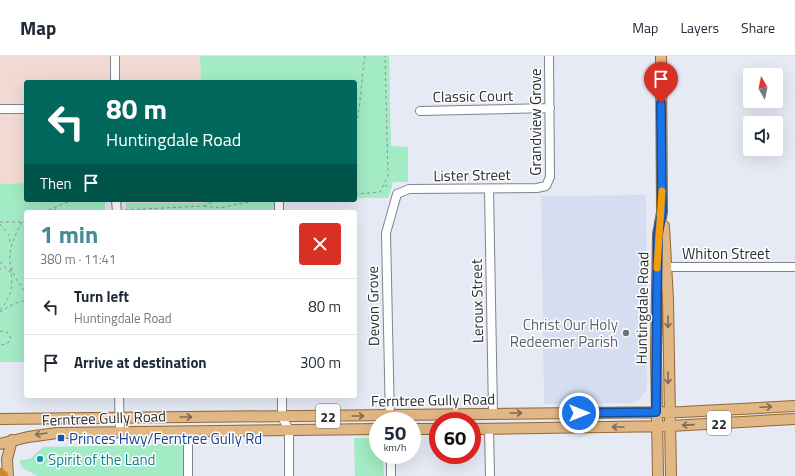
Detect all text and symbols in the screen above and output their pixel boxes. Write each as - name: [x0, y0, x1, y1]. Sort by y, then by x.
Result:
- text: Map: [20, 13, 56, 42]
- text: Map: [632, 17, 658, 38]
- text: Layers: [680, 17, 719, 38]
- text: Share: [741, 17, 775, 38]
- pin: [644, 62, 678, 103]
- street label: Grandview Grove: [524, 68, 547, 176]
- icon: arrive: [650, 68, 672, 90]
- north arrow: [743, 68, 783, 108]
- map controls: [743, 68, 783, 156]
- street label: Classic Court: [433, 84, 514, 108]
- text: 80 m: [106, 87, 167, 130]
- icon: left: [40, 96, 92, 148]
- button: sound: [743, 116, 783, 156]
- text: Huntingdale Road: [106, 126, 241, 153]
- street label: Lister Street: [433, 163, 512, 187]
- text: Then: [40, 172, 72, 195]
- icon: arrive: [80, 172, 102, 194]
- text: 1 min: [40, 216, 98, 252]
- button: close: [299, 223, 341, 265]
- street label: Whiton Street: [682, 242, 771, 265]
- text: 380 m · 11:41: [40, 249, 116, 269]
- street label: Huntingdale Road: [630, 251, 654, 365]
- street label: Leroux Street: [465, 258, 489, 343]
- street label: Devon Grove: [361, 266, 385, 346]
- text: Turn left: [74, 285, 129, 308]
- text: 80 m: [308, 295, 341, 318]
- icon: left: [40, 296, 62, 318]
- text: Huntingdale Road: [74, 308, 172, 328]
- place label: Christ Our Holy Redeemer Parish: [510, 313, 618, 353]
- one-way arrow: [664, 315, 672, 328]
- marker: Christ Our Holy Redeemer Parish: [621, 328, 631, 338]
- text: Arrive at destination: [74, 351, 207, 374]
- text: 300 m: [300, 351, 341, 374]
- icon: arrive: [40, 352, 62, 374]
- one-way arrow: [665, 371, 672, 384]
- street label: Ferntree Gully Road: [371, 387, 495, 413]
- position arrow: [558, 392, 600, 434]
- street label: Ferntree Gully Road: [41, 404, 167, 432]
- road number: 22: [316, 404, 340, 428]
- one-way arrow: [759, 404, 772, 411]
- one-way arrow: [509, 409, 522, 417]
- road number: 22: [707, 411, 731, 435]
- one-way arrow: [351, 412, 364, 420]
- speed limit sign: 60: [429, 412, 481, 464]
- one-way arrow: [179, 413, 192, 421]
- text: 50: [384, 417, 406, 448]
- one-way arrow: [682, 421, 695, 428]
- one-way arrow: [612, 423, 625, 431]
- place label: Princes Hwy/Ferntree Gully Rd: [69, 427, 262, 450]
- one-way arrow: [35, 430, 48, 438]
- marker: Princes Hwy/Ferntree Gully Rd: [56, 433, 66, 443]
- text: km/h: [384, 440, 406, 455]
- place label: Spirit of the Land: [48, 448, 155, 471]
- marker: Spirit of the Land: [35, 454, 45, 464]

